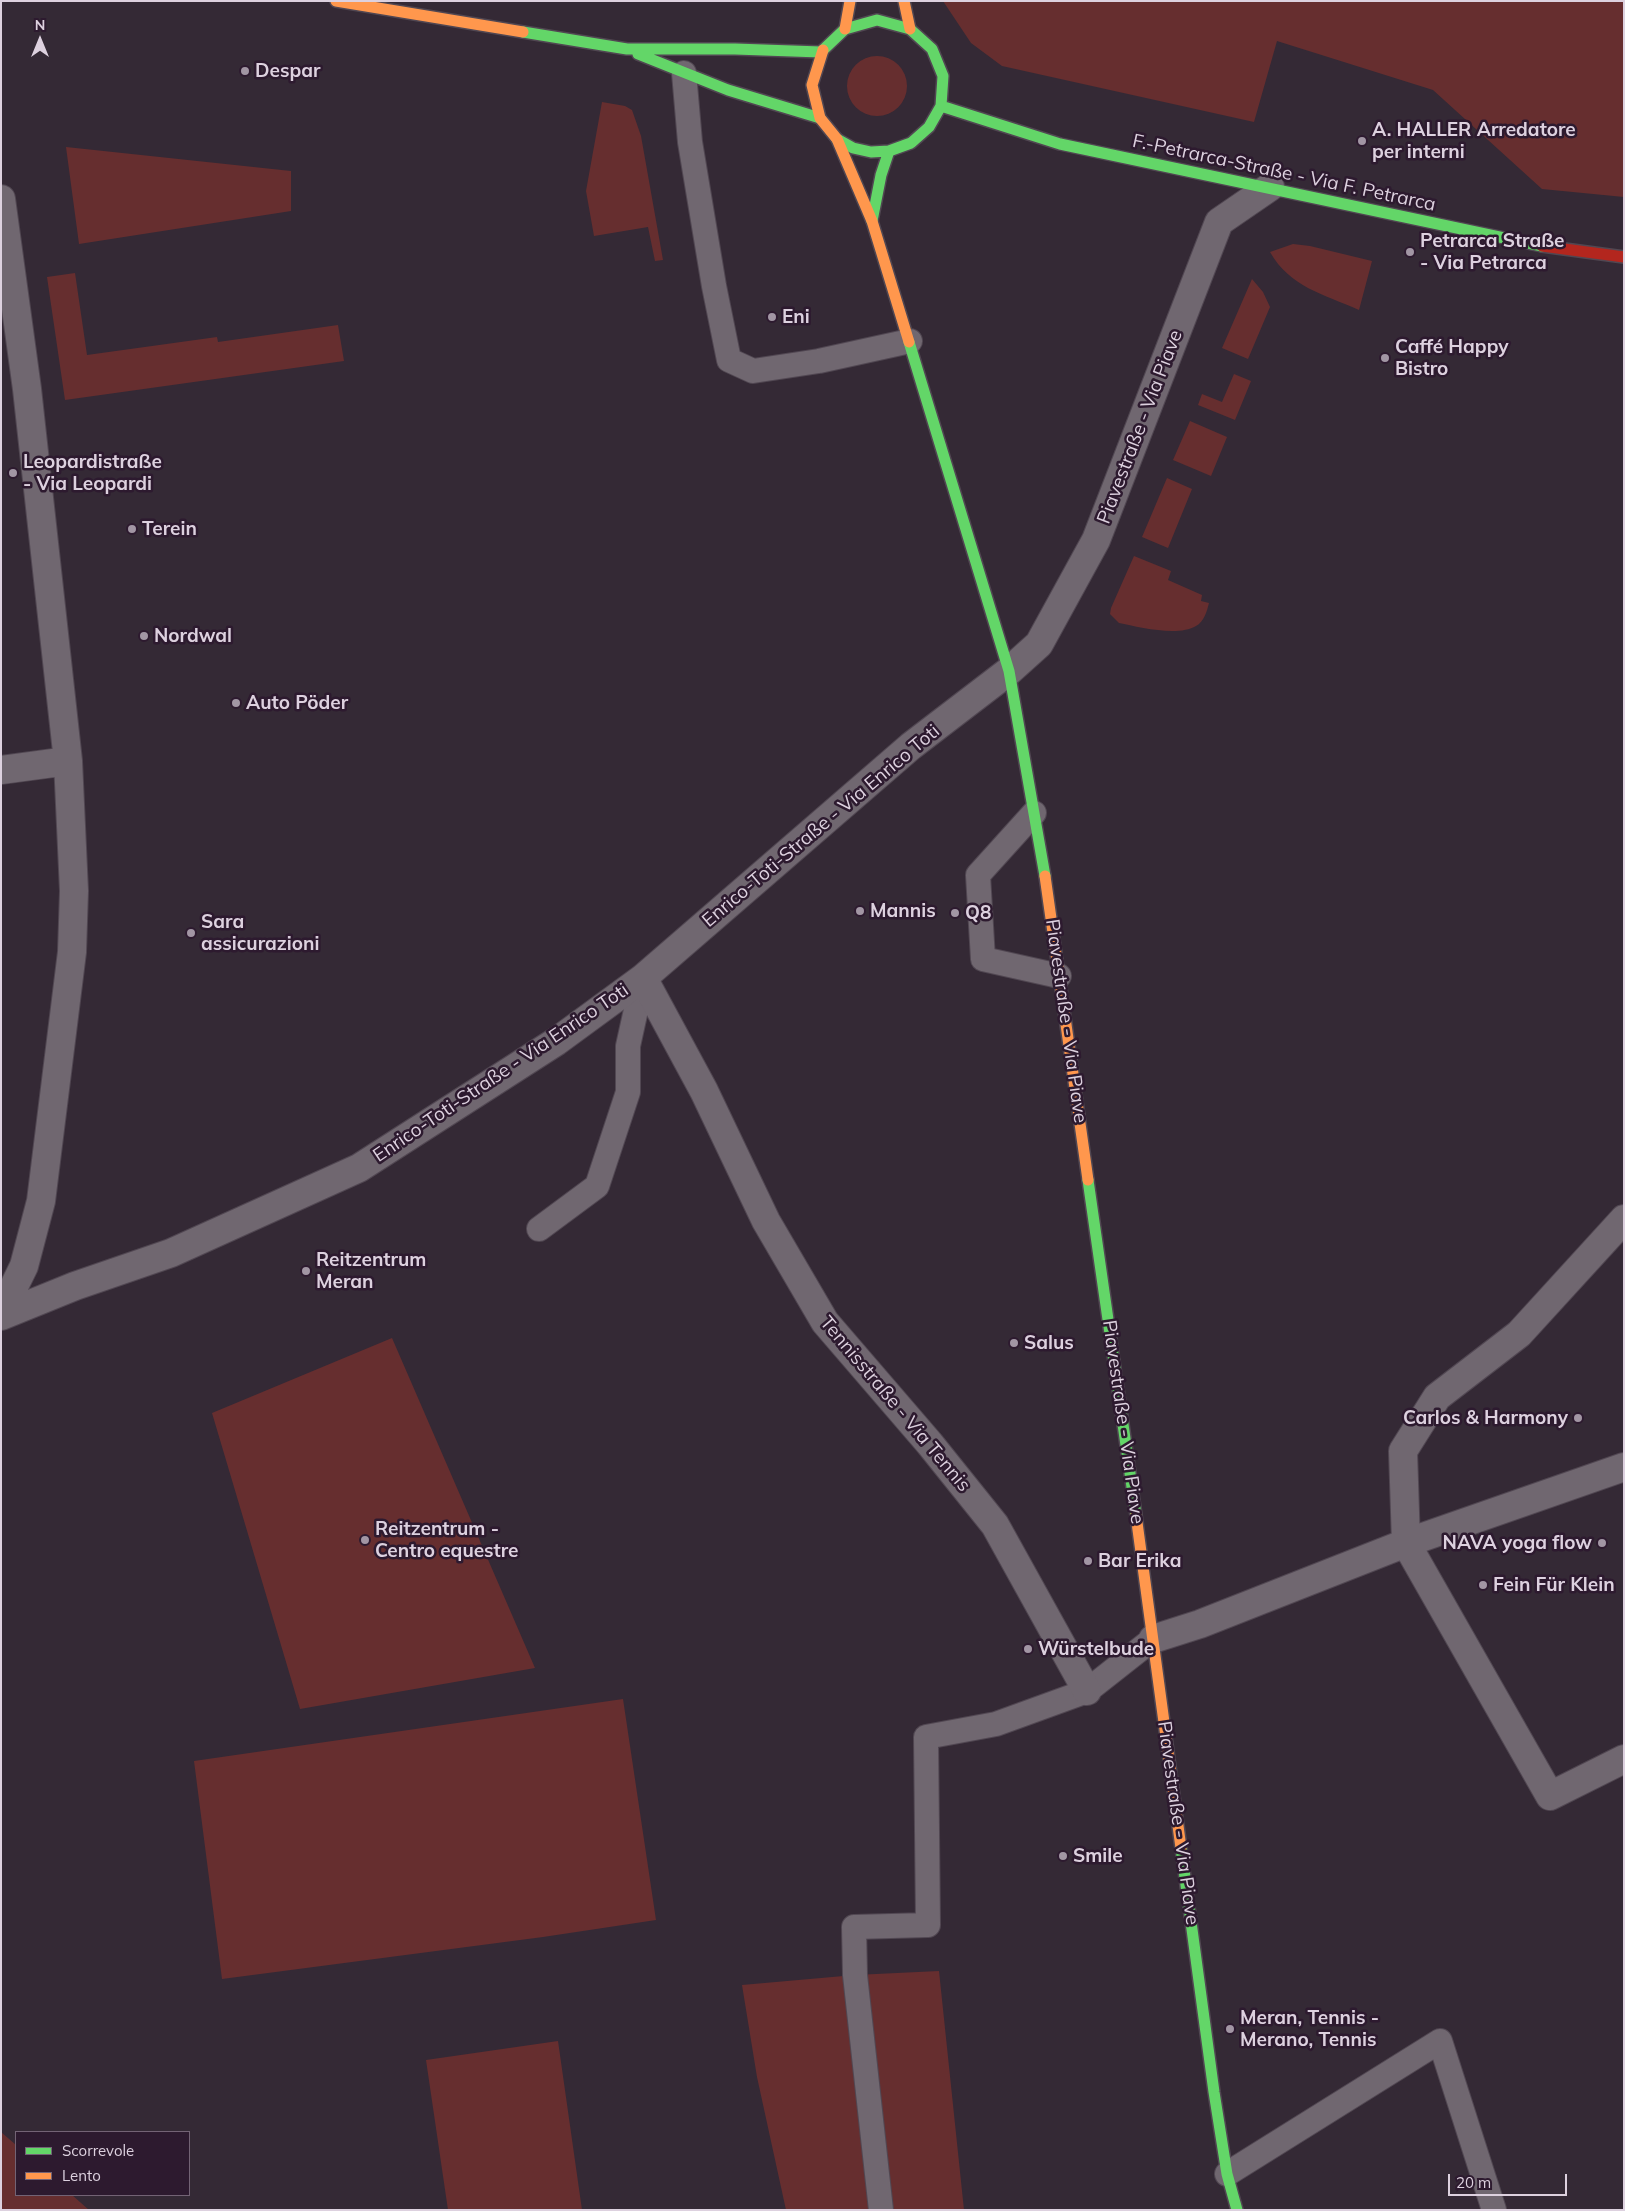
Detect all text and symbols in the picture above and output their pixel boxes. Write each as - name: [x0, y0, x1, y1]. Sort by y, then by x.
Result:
- north arrow: [15, 15, 65, 65]
- text: N: [35, 16, 45, 34]
- place label: Despar: [255, 60, 320, 82]
- marker: Despar: [239, 65, 251, 77]
- place label: A. HALLER Arredatore per interni: [1372, 119, 1576, 163]
- street label: F.-Petrarca-Straße - Via F. Petrarca: [1130, 130, 1438, 216]
- marker: A. HALLER Arredatore per interni: [1356, 135, 1368, 147]
- place label: Petrarca Straße - Via Petrarca: [1420, 230, 1564, 274]
- marker: Petrarca Straße - Via Petrarca: [1404, 246, 1416, 258]
- place label: Eni: [782, 306, 810, 328]
- marker: Eni: [766, 311, 778, 323]
- street label: Piavestraße - Via Piave: [1092, 327, 1188, 527]
- place label: Caffé Happy Bistro: [1395, 336, 1509, 380]
- marker: Caffé Happy Bistro: [1379, 352, 1391, 364]
- place label: Leopardistraße - Via Leopardi: [23, 451, 162, 495]
- marker: Leopardistraße - Via Leopardi: [7, 467, 19, 479]
- place label: Terein: [142, 518, 197, 540]
- marker: Terein: [126, 523, 138, 535]
- place label: Nordwal: [154, 625, 232, 647]
- marker: Nordwal: [138, 630, 150, 642]
- place label: Auto Pöder: [246, 692, 348, 714]
- marker: Auto Pöder: [230, 697, 242, 709]
- street label: Enrico-Toti-Straße - Via Enrico Toti: [698, 720, 944, 932]
- place label: Mannis: [870, 900, 936, 922]
- place label: Q8: [965, 902, 991, 924]
- marker: Mannis: [854, 905, 866, 917]
- marker: Q8: [949, 907, 961, 919]
- place label: Sara assicurazioni: [201, 911, 319, 955]
- street label: Piavestraße - Via Piave: [1040, 918, 1092, 1124]
- marker: Sara assicurazioni: [185, 927, 197, 939]
- street label: Enrico-Toti-Straße - Via Enrico Toti: [369, 979, 633, 1167]
- place label: Reitzentrum Meran: [316, 1249, 426, 1293]
- marker: Reitzentrum Meran: [300, 1265, 312, 1277]
- street label: Tennisstraße - Via Tennis: [815, 1312, 975, 1496]
- street label: Piavestraße - Via Piave: [1097, 1319, 1149, 1525]
- place label: Salus: [1024, 1332, 1074, 1354]
- marker: Salus: [1008, 1337, 1020, 1349]
- place label: Carlos & Harmony: [1403, 1407, 1568, 1429]
- marker: Carlos & Harmony: [1572, 1412, 1584, 1424]
- place label: Reitzentrum - Centro equestre: [375, 1518, 518, 1562]
- place label: NAVA yoga flow: [1443, 1532, 1592, 1554]
- marker: Reitzentrum - Centro equestre: [359, 1534, 371, 1546]
- marker: NAVA yoga flow: [1596, 1537, 1608, 1549]
- place label: Bar Erika: [1098, 1550, 1181, 1572]
- marker: Bar Erika: [1082, 1555, 1094, 1567]
- place label: Fein Für Klein: [1493, 1574, 1615, 1596]
- marker: Fein Für Klein: [1477, 1579, 1489, 1591]
- place label: Würstelbude: [1038, 1638, 1154, 1660]
- marker: Würstelbude: [1022, 1643, 1034, 1655]
- street label: Piavestraße - Via Piave: [1152, 1720, 1204, 1926]
- place label: Smile: [1073, 1845, 1123, 1867]
- marker: Smile: [1057, 1850, 1069, 1862]
- place label: Meran, Tennis - Merano, Tennis: [1240, 2007, 1379, 2051]
- marker: Meran, Tennis - Merano, Tennis: [1224, 2023, 1236, 2035]
- legend: [15, 2131, 190, 2196]
- text: Scorrevole: [62, 2141, 134, 2160]
- scale bar: [1450, 2164, 1569, 2196]
- text: Lento: [62, 2166, 101, 2185]
- text: 20 m: [1456, 2173, 1491, 2192]

